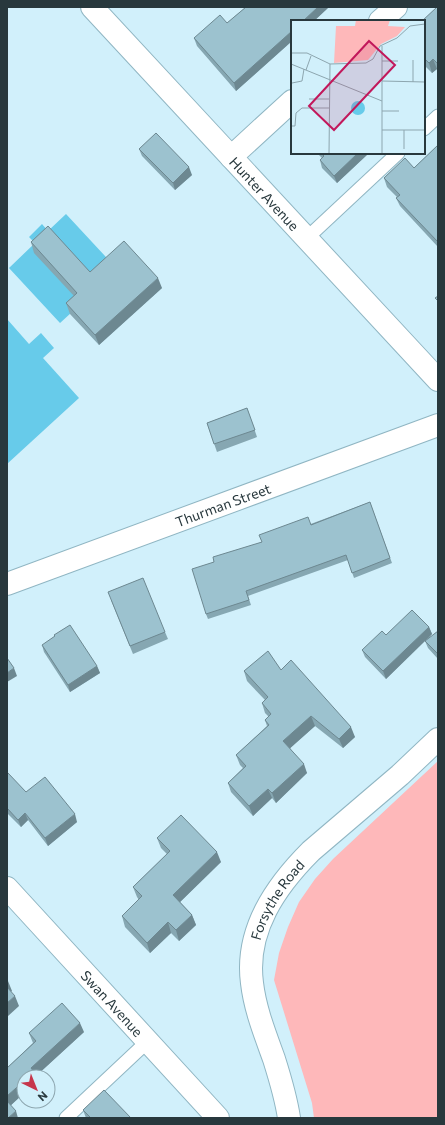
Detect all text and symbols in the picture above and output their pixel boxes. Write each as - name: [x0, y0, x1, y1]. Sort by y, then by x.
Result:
- inset map: [291, 20, 425, 154]
- street label: Hunter Avenue: [226, 153, 303, 234]
- street label: Thurman Street: [173, 479, 273, 530]
- street label: Forsythe Road: [246, 856, 307, 942]
- street label: Swan Avenue: [78, 966, 147, 1040]
- north arrow: [16, 1069, 56, 1109]
- text: N: [36, 1089, 51, 1104]

